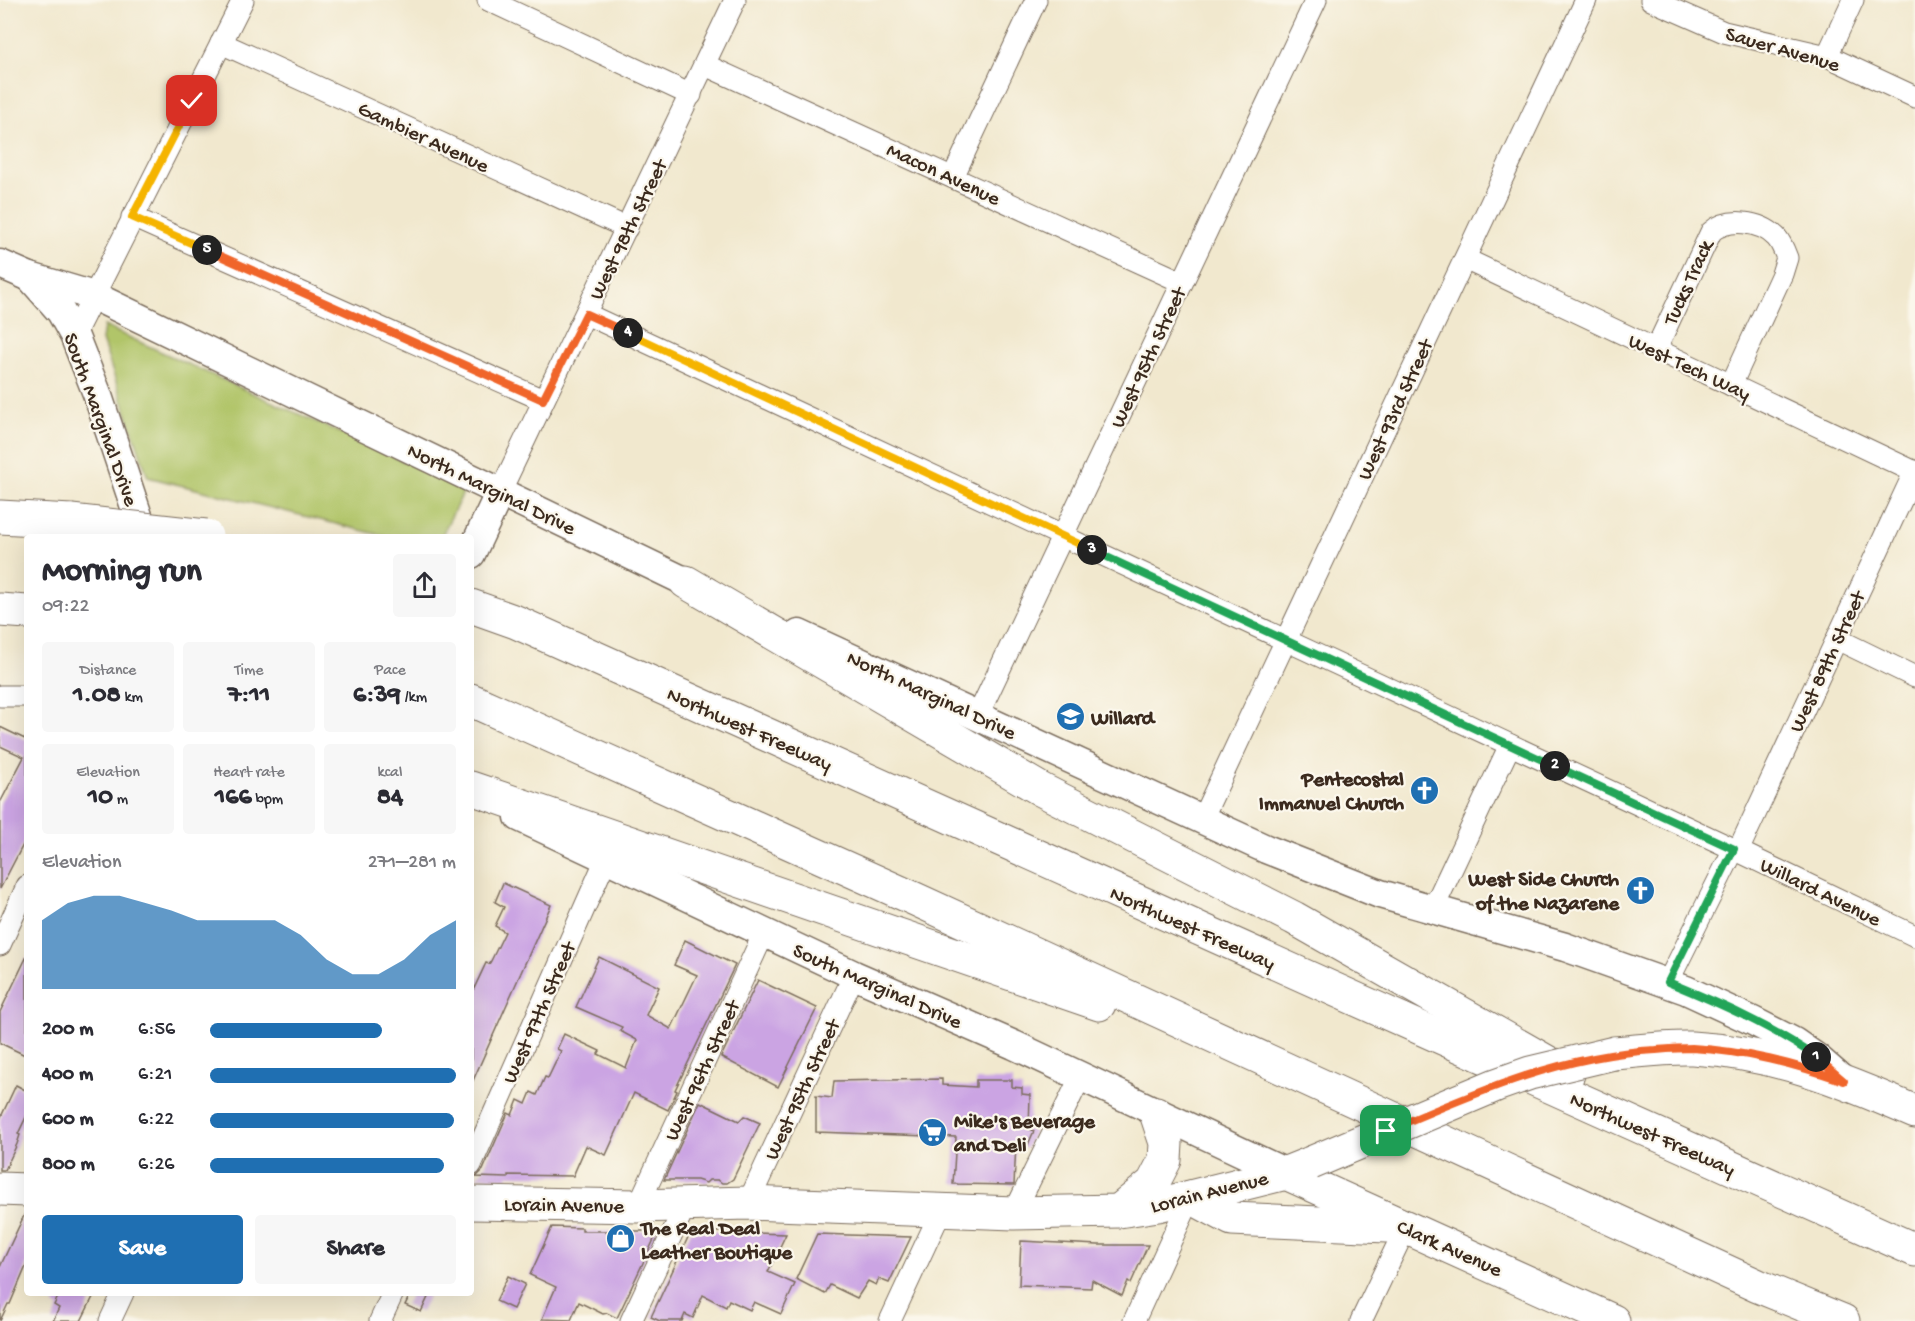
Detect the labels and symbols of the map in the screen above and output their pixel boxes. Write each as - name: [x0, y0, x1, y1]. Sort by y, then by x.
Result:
- street label: Sauer Avenue: [1722, 23, 1843, 80]
- pin: [166, 75, 217, 126]
- street label: Gambier Avenue: [353, 98, 493, 181]
- street label: Macon Avenue: [882, 139, 1004, 214]
- street label: West 98th Street: [585, 154, 676, 305]
- pin: 5: [192, 235, 222, 265]
- street label: Tucks Track: [1659, 235, 1722, 331]
- street label: West 95th Street: [1107, 282, 1195, 433]
- pin: 4: [613, 318, 643, 348]
- street label: South Marginal Drive: [56, 330, 142, 511]
- street label: West Tech Way: [1623, 330, 1754, 408]
- street label: West 93rd Street: [1354, 334, 1442, 485]
- street label: North Marginal Drive: [402, 440, 580, 543]
- pin: 3: [1077, 535, 1107, 565]
- street label: West 89th Street: [1786, 586, 1874, 737]
- street label: North Marginal Drive: [842, 647, 1020, 748]
- street label: Northwest Freeway: [662, 683, 835, 779]
- school or university icon: Willard: [1054, 701, 1086, 733]
- place label: Willard: [1090, 708, 1157, 733]
- pin: 2: [1540, 751, 1570, 781]
- place label: Pentecostal Immanuel Church: [1259, 769, 1405, 818]
- church icon: Pentecostal Immanuel Church: [1409, 774, 1441, 806]
- street label: Willard Avenue: [1755, 854, 1885, 935]
- place label: West Side Church of the Nazarene: [1467, 869, 1620, 918]
- church icon: West Side Church of the Nazarene: [1624, 874, 1656, 906]
- street label: Northwest Freeway: [1105, 882, 1278, 978]
- street label: West 97th Street: [499, 937, 585, 1088]
- street label: South Marginal Drive: [788, 940, 966, 1037]
- street label: West 96th Street: [661, 995, 749, 1146]
- street label: West 95th Street: [761, 1014, 849, 1165]
- pin: 1: [1801, 1042, 1831, 1072]
- street label: Northwest Freeway: [1565, 1088, 1738, 1184]
- pin: [1360, 1105, 1411, 1156]
- place label: Mike's Beverage and Deli: [953, 1111, 1096, 1160]
- supermarket icon: Mike's Beverage and Deli: [917, 1116, 949, 1148]
- street label: Lorain Avenue: [1148, 1167, 1272, 1221]
- street label: Lorain Avenue: [504, 1194, 625, 1221]
- street label: Clark Avenue: [1392, 1216, 1506, 1285]
- place label: The Real Deal Leather Boutique: [639, 1218, 793, 1267]
- shop icon: The Real Deal Leather Boutique: [604, 1223, 636, 1255]

